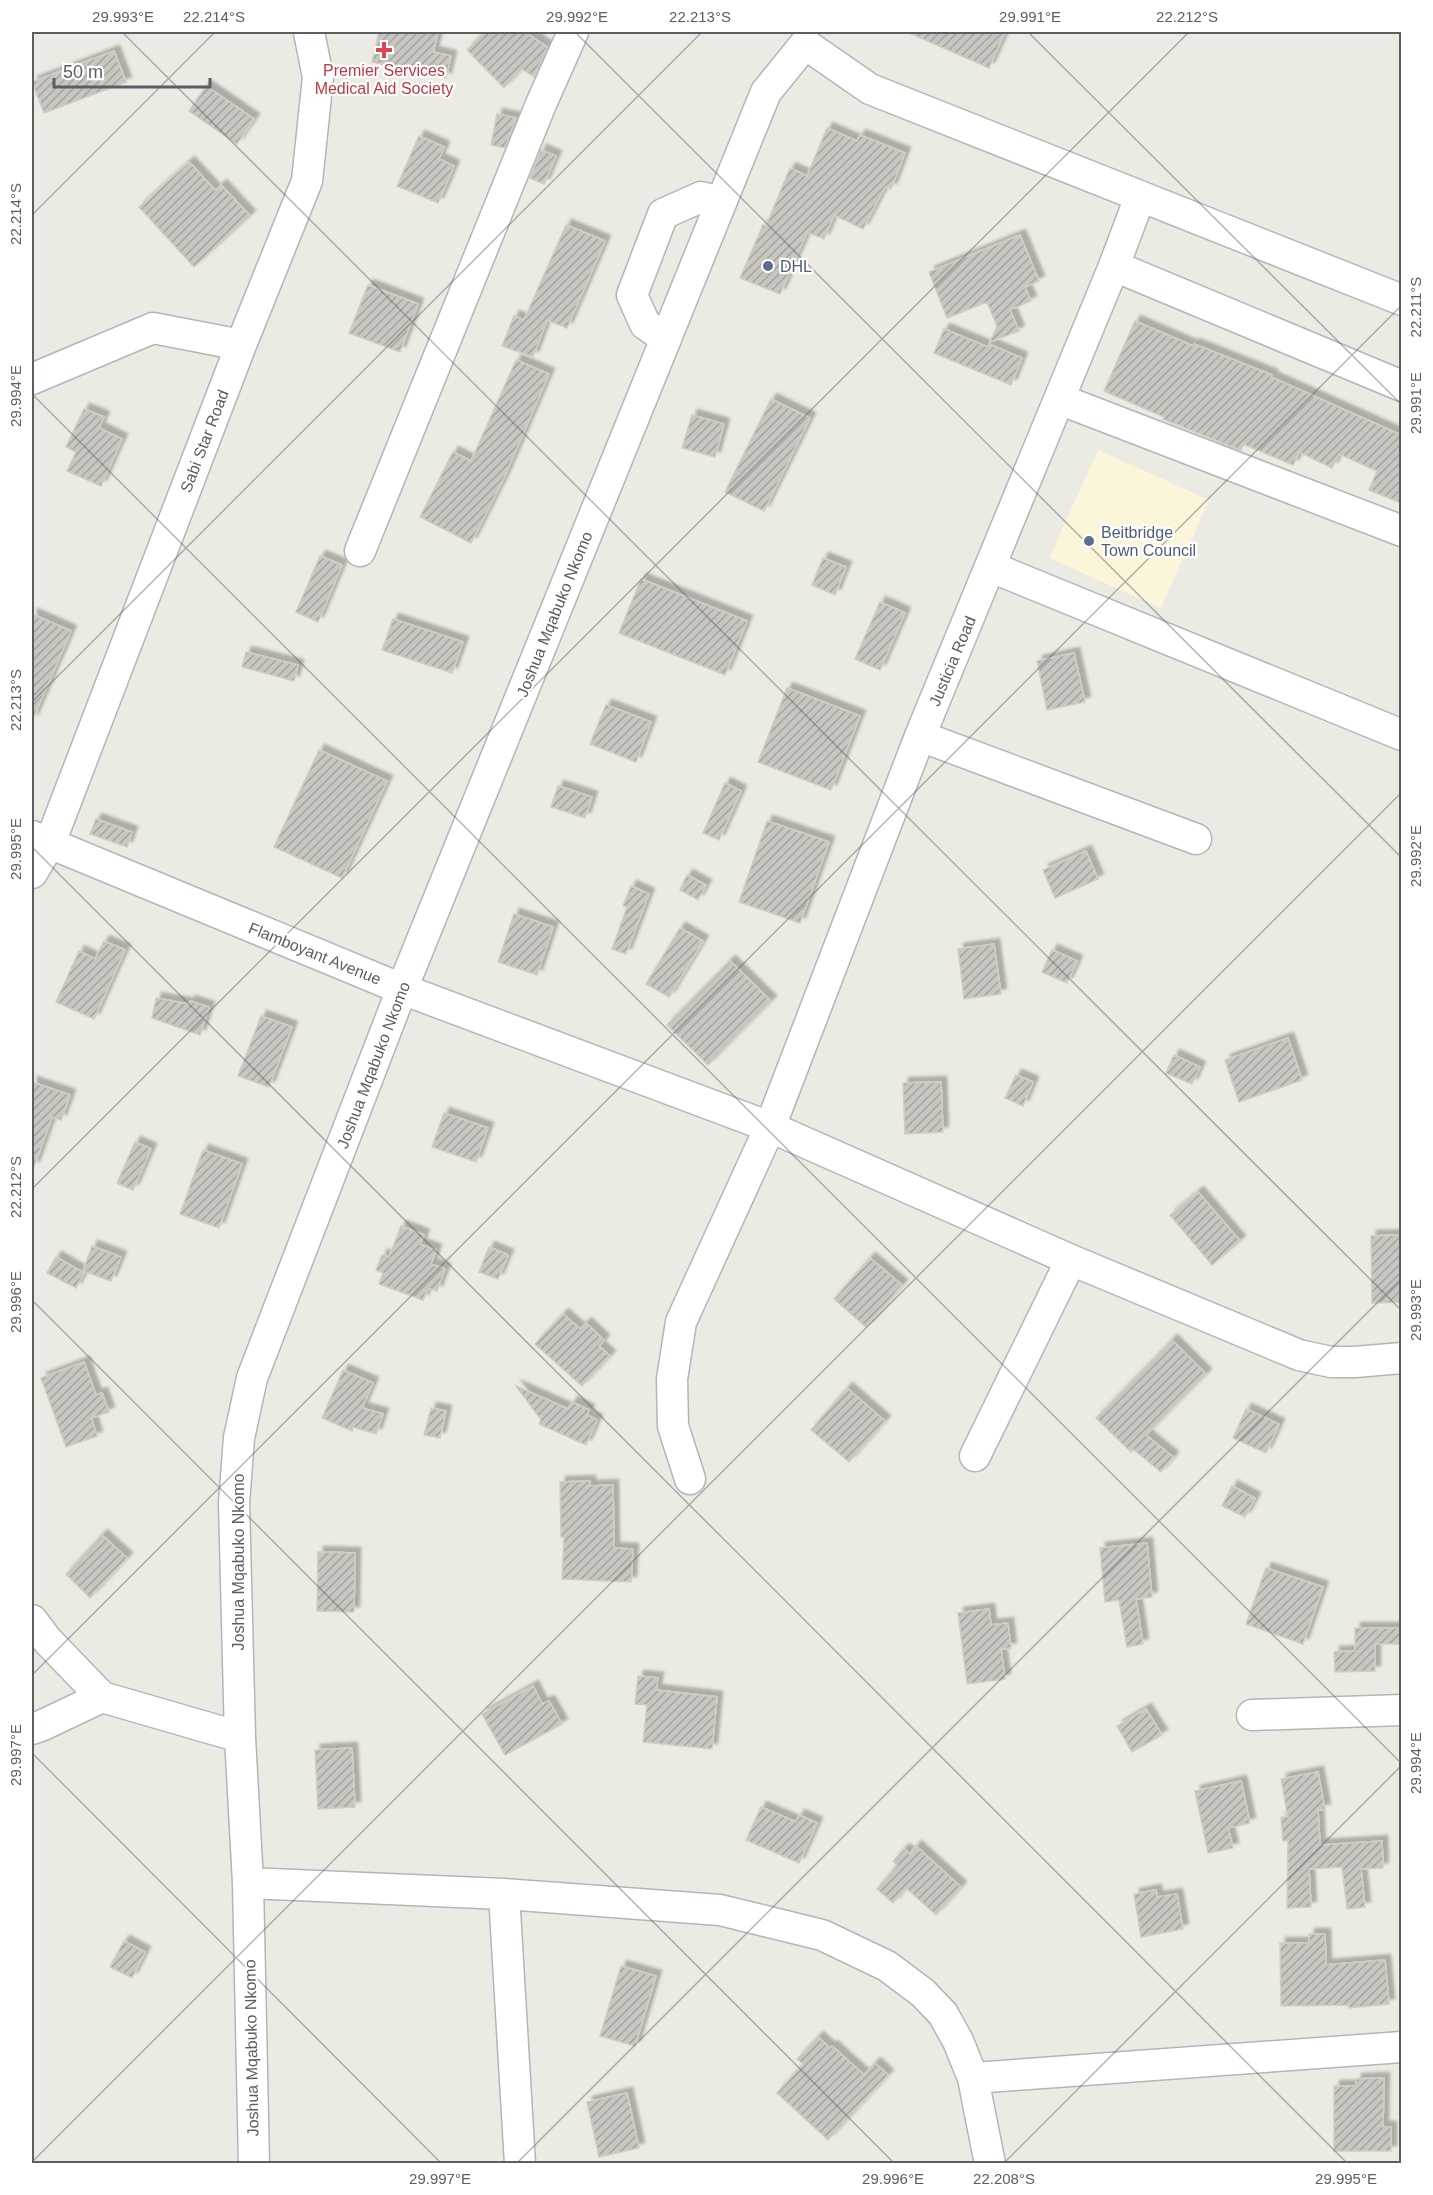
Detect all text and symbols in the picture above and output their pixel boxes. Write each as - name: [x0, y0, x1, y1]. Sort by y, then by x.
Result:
- text: 29.993°E: [92, 8, 154, 25]
- text: 22.214°S: [183, 8, 245, 25]
- text: 29.992°E: [546, 8, 608, 25]
- text: 22.213°S: [669, 8, 731, 25]
- text: 29.991°E: [999, 8, 1061, 25]
- text: 22.212°S: [1156, 8, 1218, 25]
- marker: Premier Services Medical Aid Society: [375, 41, 393, 59]
- scale bar: [54, 51, 210, 89]
- text: 50 m: [63, 62, 103, 82]
- place label: Premier Services Medical Aid Society: [315, 62, 453, 97]
- text: 22.214°S: [7, 183, 24, 245]
- place label: DHL: [780, 258, 812, 275]
- marker: DHL: [761, 259, 775, 273]
- text: 22.211°S: [1407, 277, 1424, 337]
- text: 29.994°E: [7, 365, 24, 427]
- text: 29.991°E: [1407, 372, 1424, 434]
- street label: Sabi Star Road: [177, 387, 232, 495]
- place label: Beitbridge Town Council: [1101, 524, 1196, 559]
- street label: Joshua Mqabuko Nkomo: [513, 529, 596, 699]
- marker: Beitbridge Town Council: [1082, 534, 1096, 548]
- street label: Justicia Road: [926, 614, 979, 709]
- text: 22.213°S: [7, 669, 24, 731]
- text: 29.995°E: [7, 818, 24, 880]
- text: 29.992°E: [1407, 825, 1424, 887]
- street label: Flamboyant Avenue: [246, 919, 384, 988]
- street label: Joshua Mqabuko Nkomo: [334, 979, 413, 1151]
- text: 22.212°S: [7, 1156, 24, 1218]
- text: 29.996°E: [7, 1271, 24, 1333]
- text: 29.993°E: [1407, 1279, 1424, 1341]
- street label: Joshua Mqabuko Nkomo: [230, 1473, 247, 1650]
- text: 29.997°E: [7, 1724, 24, 1786]
- text: 29.994°E: [1407, 1732, 1424, 1794]
- street label: Joshua Mqabuko Nkomo: [241, 1959, 262, 2137]
- text: 29.997°E: [409, 2170, 471, 2187]
- text: 29.996°E: [862, 2170, 924, 2187]
- text: 22.208°S: [973, 2170, 1035, 2187]
- text: 29.995°E: [1315, 2170, 1377, 2187]

